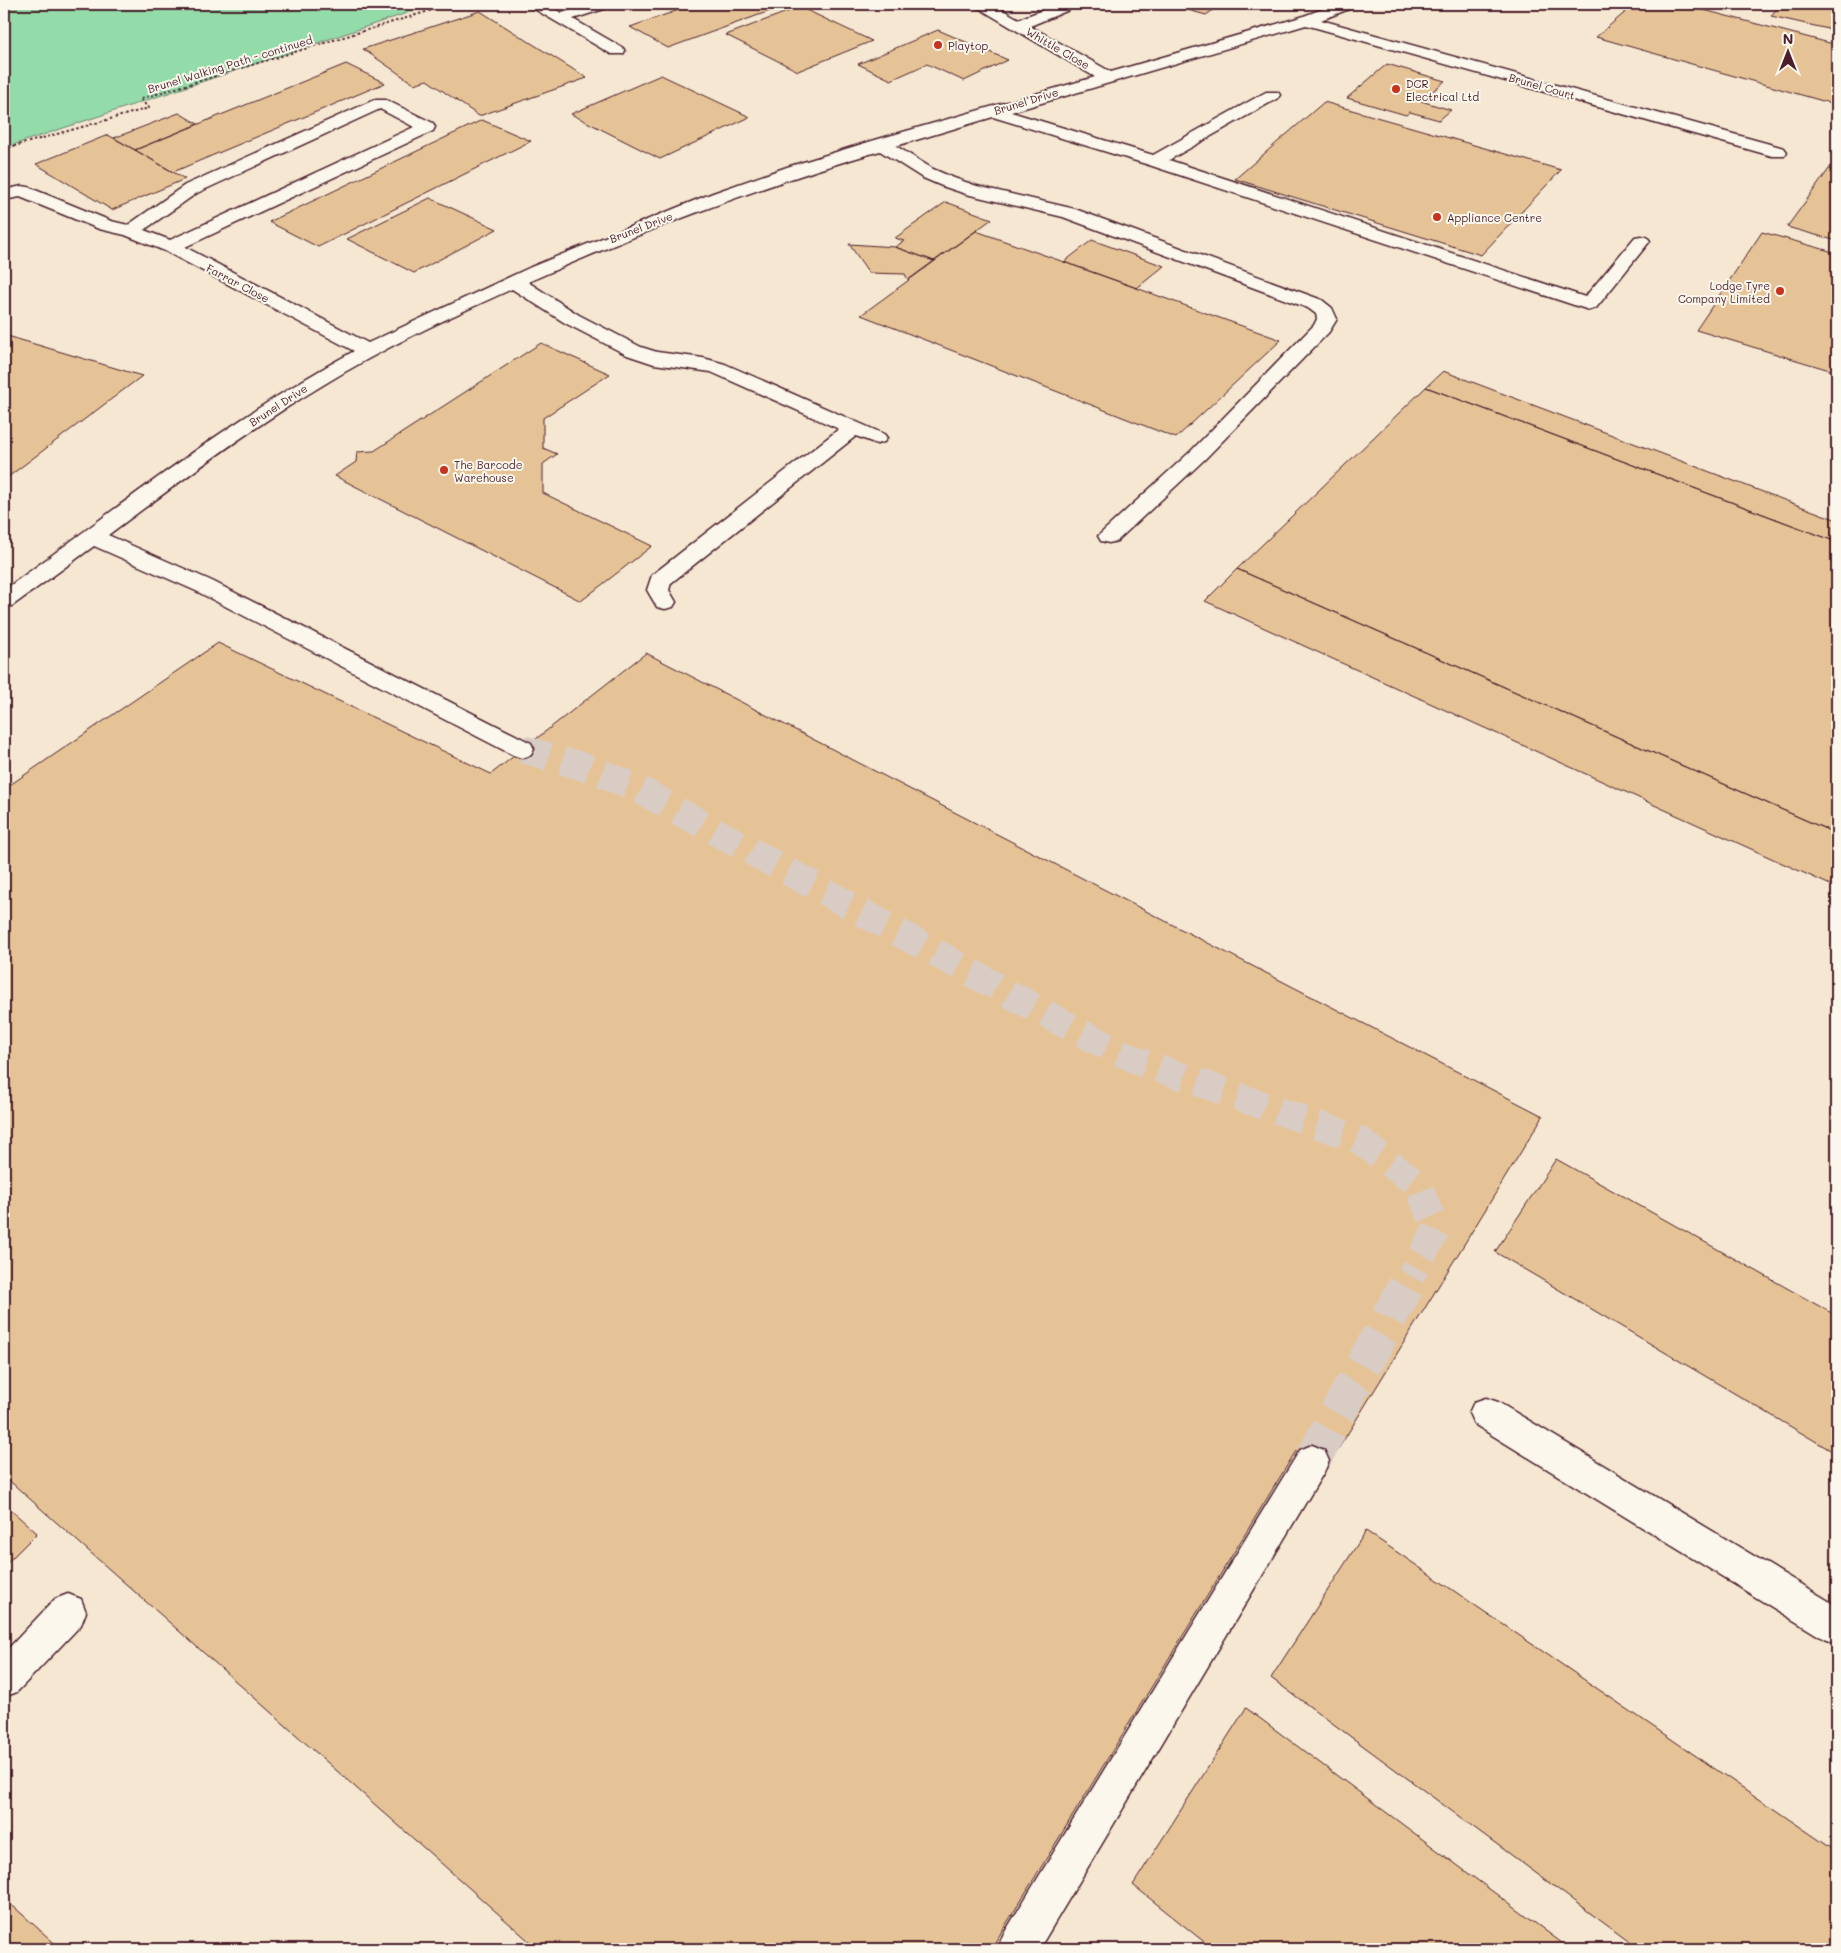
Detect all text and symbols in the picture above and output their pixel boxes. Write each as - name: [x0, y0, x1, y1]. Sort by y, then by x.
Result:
- street label: Whittle Close: [1023, 24, 1093, 72]
- north arrow: [1764, 28, 1814, 78]
- text: N: [1783, 29, 1793, 48]
- street label: Brunel Walking Path - continued: [146, 32, 314, 96]
- place label: Playtop: [948, 38, 988, 53]
- marker: Playtop: [932, 39, 944, 51]
- street label: Brunel Court: [1507, 69, 1577, 103]
- place label: DCR Electrical Ltd: [1406, 76, 1479, 104]
- marker: DCR Electrical Ltd: [1390, 83, 1402, 95]
- street label: Brunel Drive: [992, 84, 1060, 118]
- street label: Brunel Drive: [607, 208, 675, 246]
- place label: Appliance Centre: [1447, 210, 1542, 225]
- marker: Appliance Centre: [1431, 211, 1443, 223]
- street label: Farrar Close: [204, 260, 272, 306]
- place label: Lodge Tyre Company Limited: [1678, 278, 1770, 306]
- marker: Lodge Tyre Company Limited: [1774, 285, 1786, 297]
- street label: Brunel Drive: [246, 380, 310, 429]
- place label: The Barcode Warehouse: [454, 457, 523, 485]
- marker: The Barcode Warehouse: [438, 464, 450, 476]

